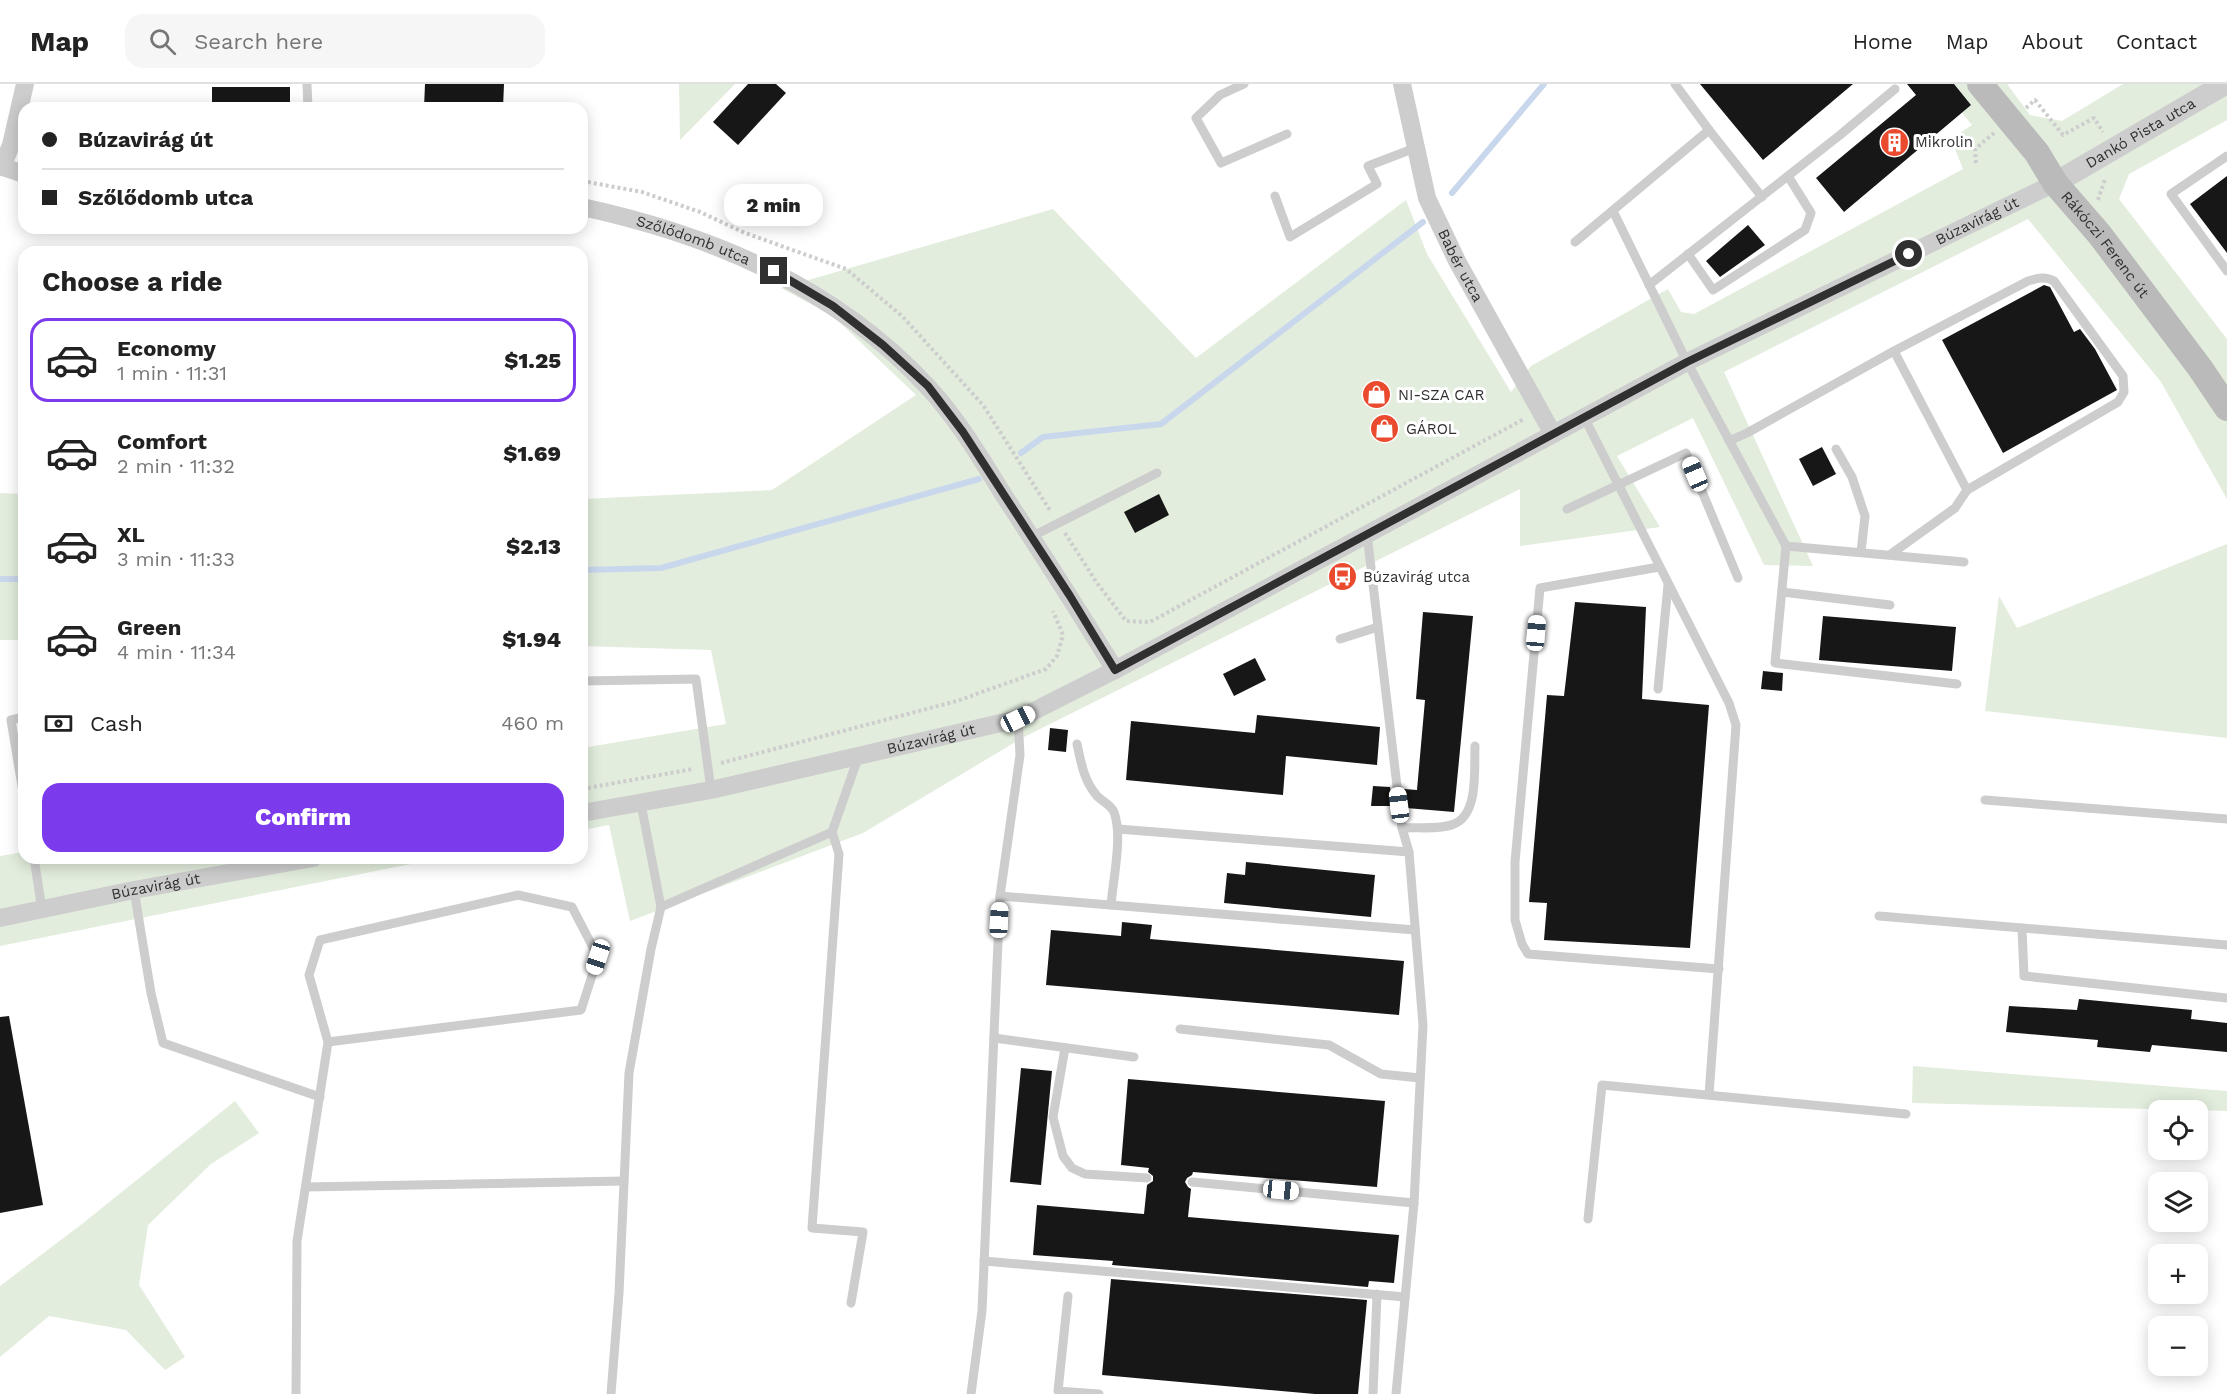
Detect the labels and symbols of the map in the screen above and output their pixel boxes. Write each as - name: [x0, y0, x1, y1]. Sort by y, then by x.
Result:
- street label: Dankó Pista utca: [2082, 94, 2199, 172]
- building icon: Mikrolin: [1878, 126, 1910, 158]
- place label: Mikrolin: [1915, 133, 1973, 151]
- callout: 2 min: [724, 184, 824, 226]
- street label: Rákóczi Ferenc út: [2057, 188, 2154, 302]
- street label: Búzavirág út: [1933, 193, 2022, 249]
- street label: Szőlődomb utca: [634, 212, 753, 269]
- street label: Babér utca: [1434, 226, 1487, 305]
- route start: [1895, 240, 1922, 267]
- route end: [760, 257, 787, 284]
- shop icon: NI-SZA CAR: [1361, 379, 1393, 411]
- place label: NI-SZA CAR: [1398, 386, 1484, 404]
- shop icon: GÁROL: [1369, 413, 1401, 445]
- place label: GÁROL: [1406, 420, 1457, 438]
- car: [1680, 454, 1710, 494]
- bus stop icon: Búzavirág utca: [1326, 561, 1358, 593]
- place label: Búzavirág utca: [1363, 568, 1471, 586]
- car: [1525, 614, 1547, 652]
- car: [998, 703, 1038, 735]
- street label: Búzavirág út: [885, 720, 978, 758]
- car: [1388, 786, 1410, 824]
- street label: Búzavirág út: [110, 869, 202, 904]
- car: [989, 902, 1009, 938]
- car: [584, 937, 612, 977]
- car: [1262, 1179, 1300, 1201]

